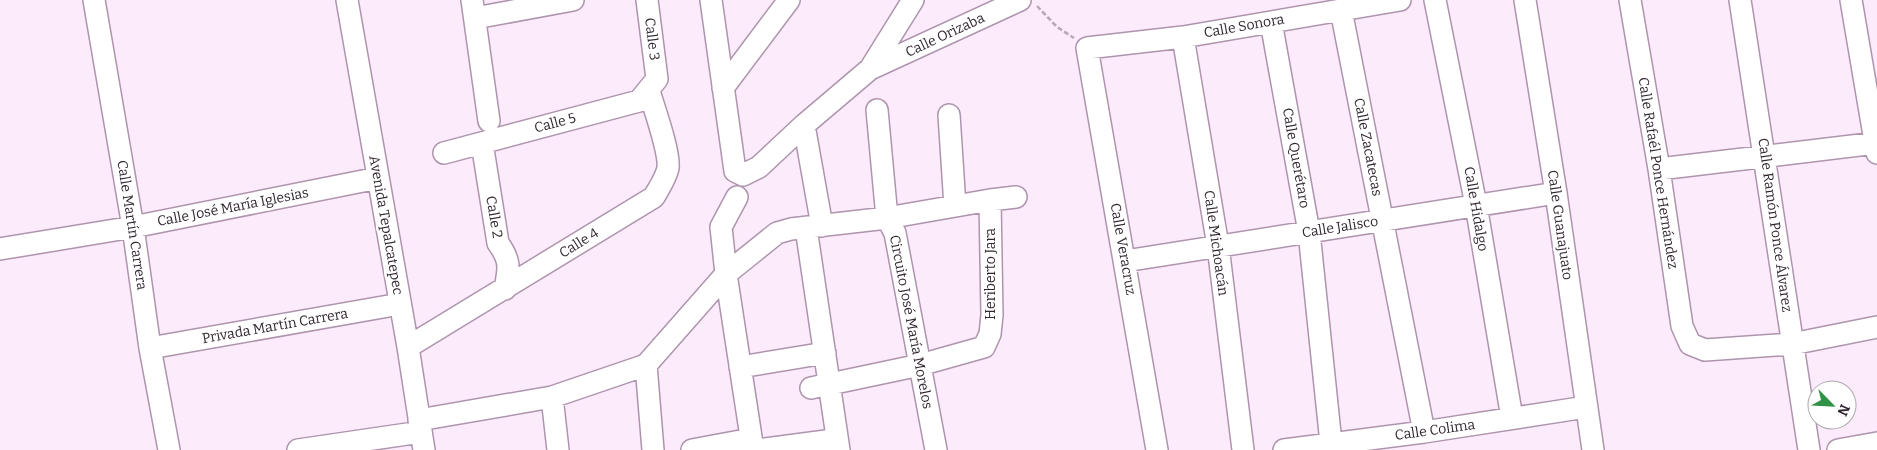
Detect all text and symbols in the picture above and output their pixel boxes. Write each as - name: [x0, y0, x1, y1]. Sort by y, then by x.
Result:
- street label: Calle Orizaba: [903, 9, 988, 61]
- street label: Calle Sonora: [1202, 10, 1286, 41]
- street label: Calle 3: [641, 17, 663, 61]
- street label: Calle Rafaél Ponce Hernández: [1634, 76, 1682, 270]
- street label: Calle Zacatecas: [1350, 96, 1386, 198]
- street label: Calle Querétaro: [1279, 106, 1313, 210]
- street label: Calle 5: [532, 109, 578, 137]
- street label: Calle Ramón Ponce Álvarez: [1754, 137, 1797, 313]
- street label: Avenida Tepalcatepec: [365, 154, 407, 296]
- street label: Calle Martín Carrera: [113, 159, 151, 291]
- street label: Calle Hidalgo: [1460, 165, 1492, 253]
- street label: Calle Guanajuato: [1544, 169, 1576, 281]
- street label: Calle José María Iglesias: [156, 184, 310, 230]
- street label: Calle Michoacán: [1200, 189, 1232, 297]
- street label: Calle 2: [482, 195, 506, 239]
- street label: Calle Veracruz: [1107, 202, 1139, 297]
- street label: Calle Jalisco: [1301, 213, 1379, 241]
- street label: Calle 4: [556, 224, 602, 262]
- street label: Heriberto Jara: [982, 228, 999, 320]
- street label: Circuito José María Morelos: [886, 234, 936, 410]
- street label: Privada Martín Carrera: [201, 305, 350, 347]
- north arrow: [1807, 380, 1857, 430]
- text: N: [1833, 402, 1853, 419]
- street label: Calle Colima: [1394, 416, 1477, 444]

